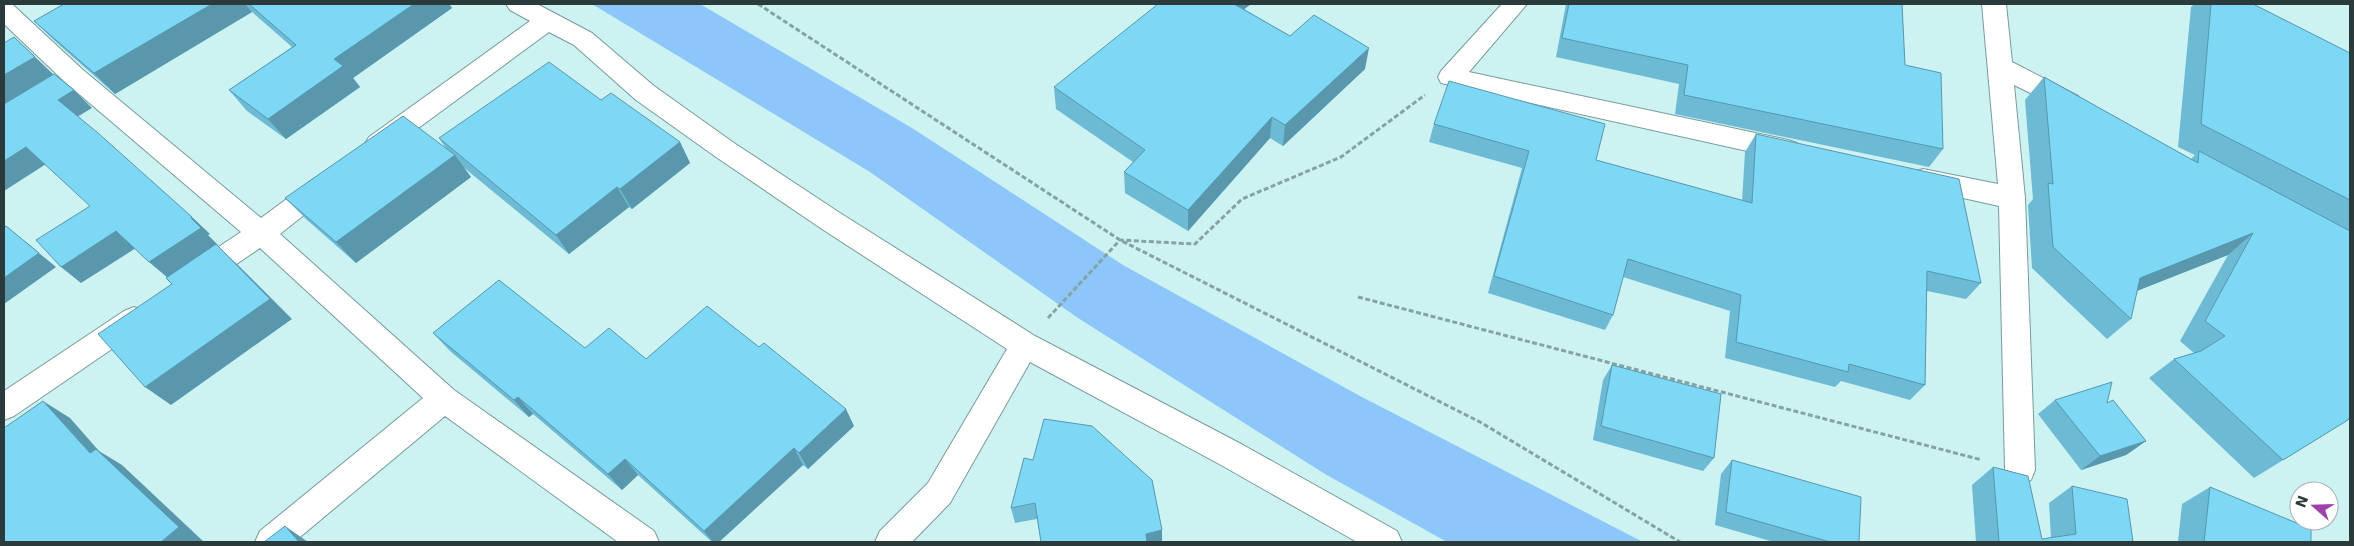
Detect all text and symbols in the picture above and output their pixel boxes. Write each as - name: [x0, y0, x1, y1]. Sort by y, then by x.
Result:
- north arrow: [2289, 481, 2339, 531]
- text: N: [2292, 493, 2311, 510]

